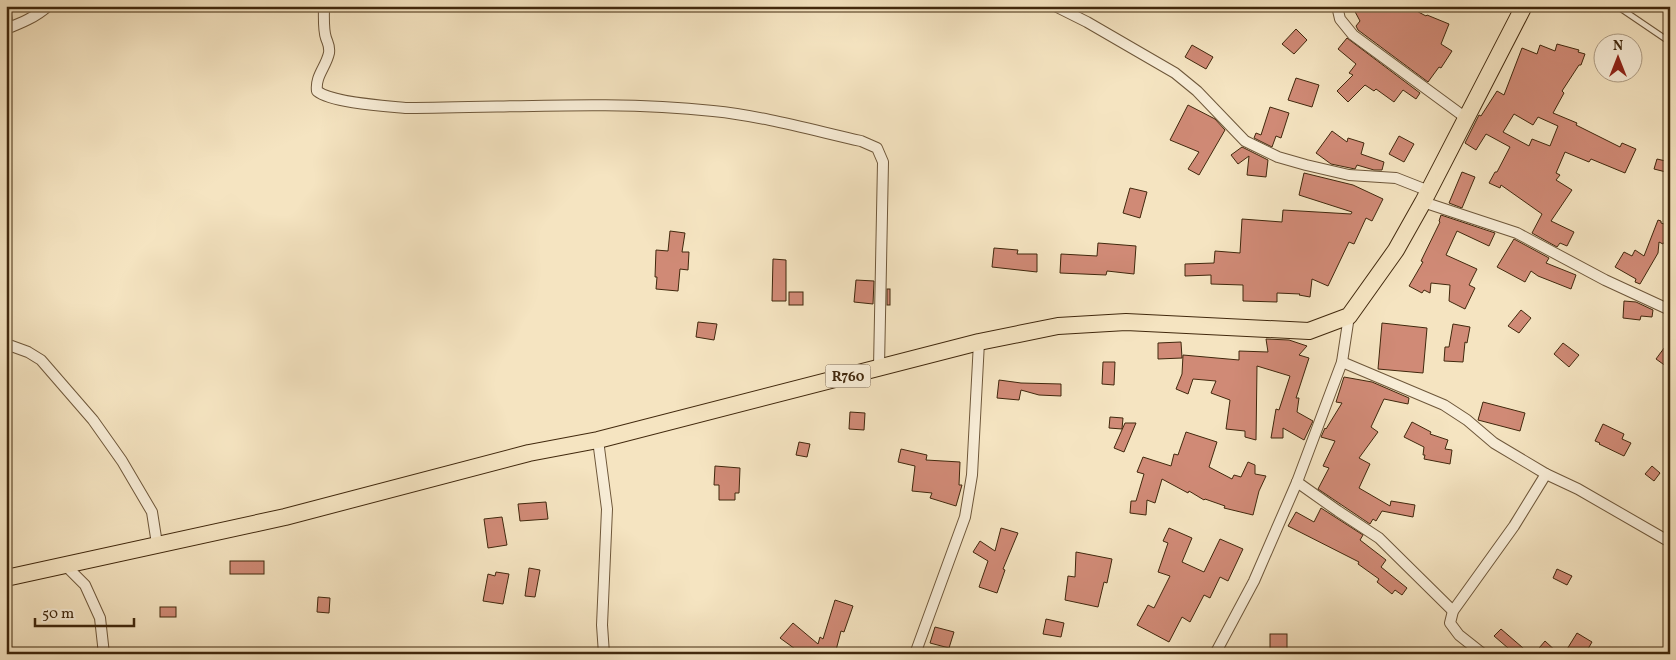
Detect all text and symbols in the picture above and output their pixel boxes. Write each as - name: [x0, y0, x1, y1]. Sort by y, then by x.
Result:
- north arrow: [1594, 32, 1644, 82]
- text: N: [1613, 37, 1623, 56]
- road number: R760: [826, 364, 870, 388]
- scale bar: [35, 595, 134, 627]
- text: 50 m: [42, 604, 74, 625]

